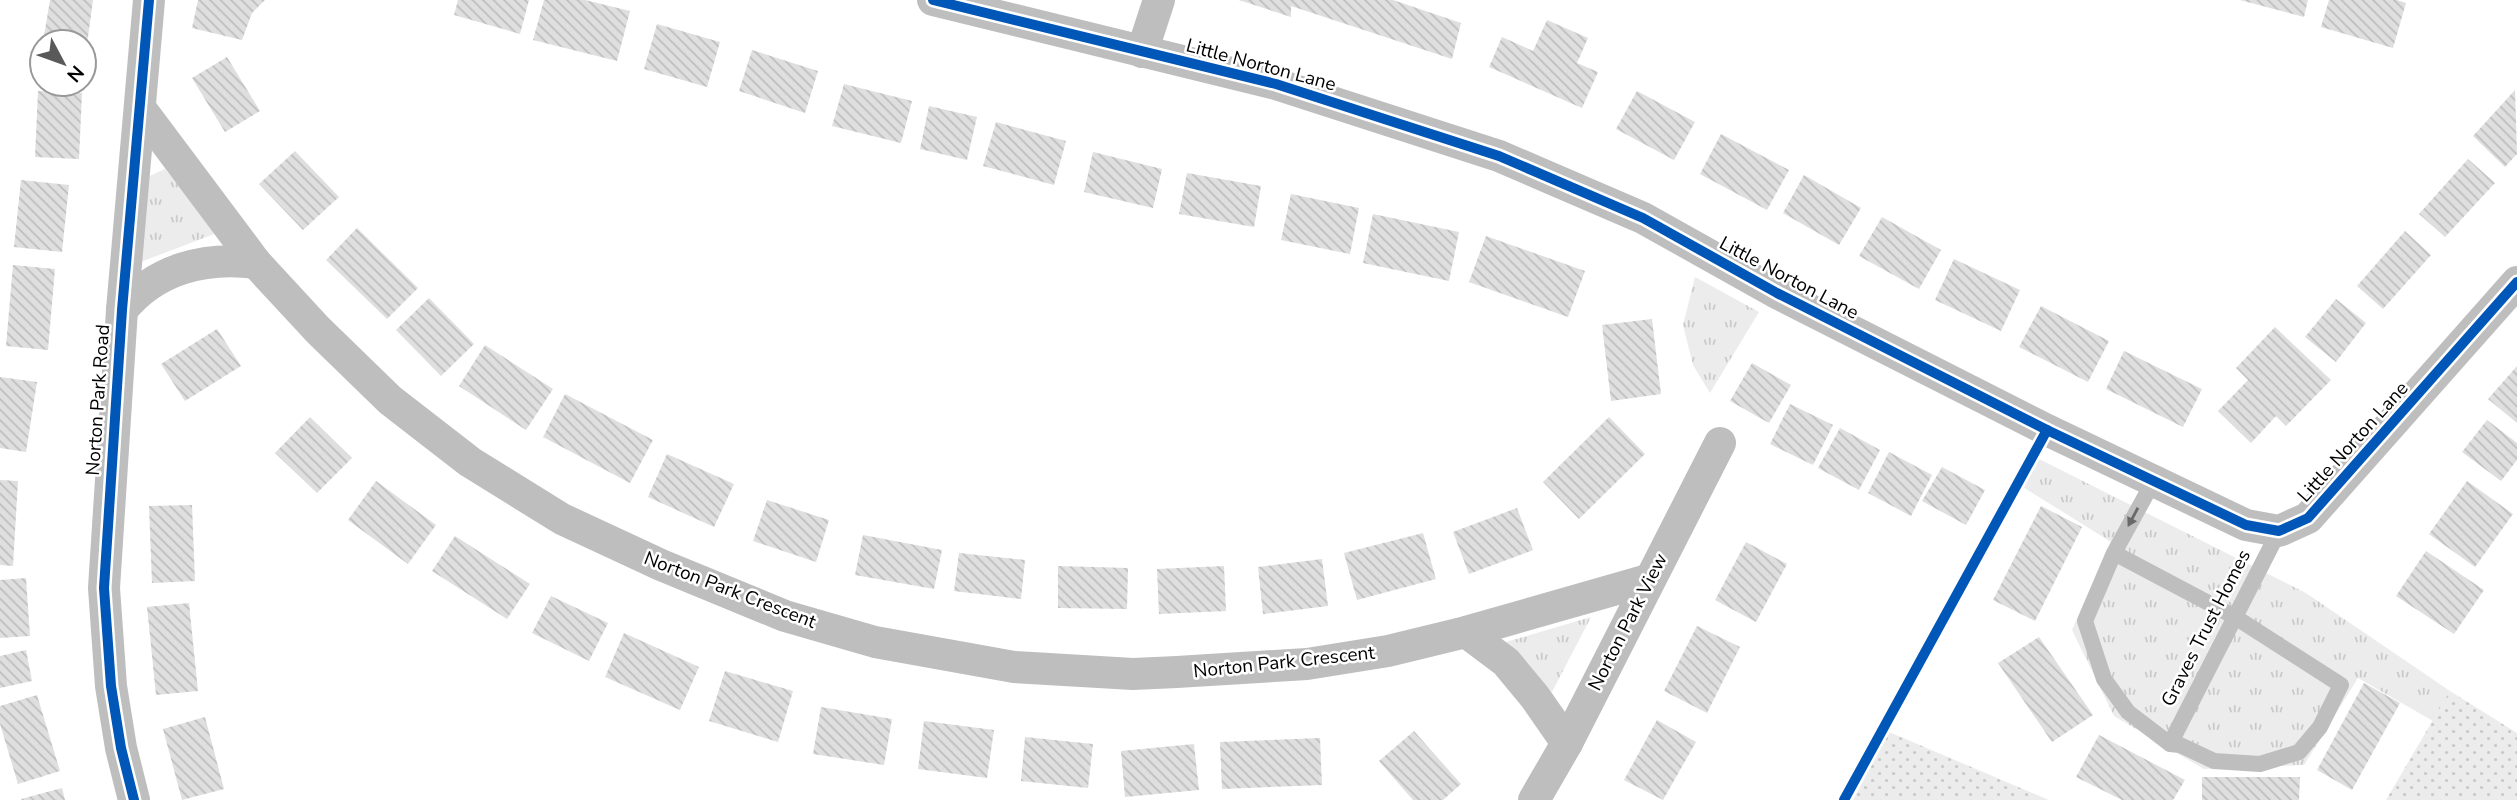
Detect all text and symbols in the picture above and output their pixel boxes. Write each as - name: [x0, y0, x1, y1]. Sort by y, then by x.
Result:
- north arrow: [28, 28, 98, 98]
- street label: Little Norton Lane: [1183, 32, 1339, 98]
- text: N: [61, 60, 90, 87]
- street label: Little Norton Lane: [1715, 230, 1863, 326]
- street label: Norton Park Road: [80, 323, 116, 477]
- street label: Little Norton Lane: [2292, 376, 2414, 508]
- one-way arrow: [2128, 508, 2140, 528]
- street label: Norton Park Crescent: [640, 545, 820, 635]
- street label: Graves Trust Homes: [2155, 545, 2257, 711]
- street label: Norton Park View: [1582, 549, 1674, 695]
- street label: Norton Park Crescent: [1192, 640, 1376, 684]

